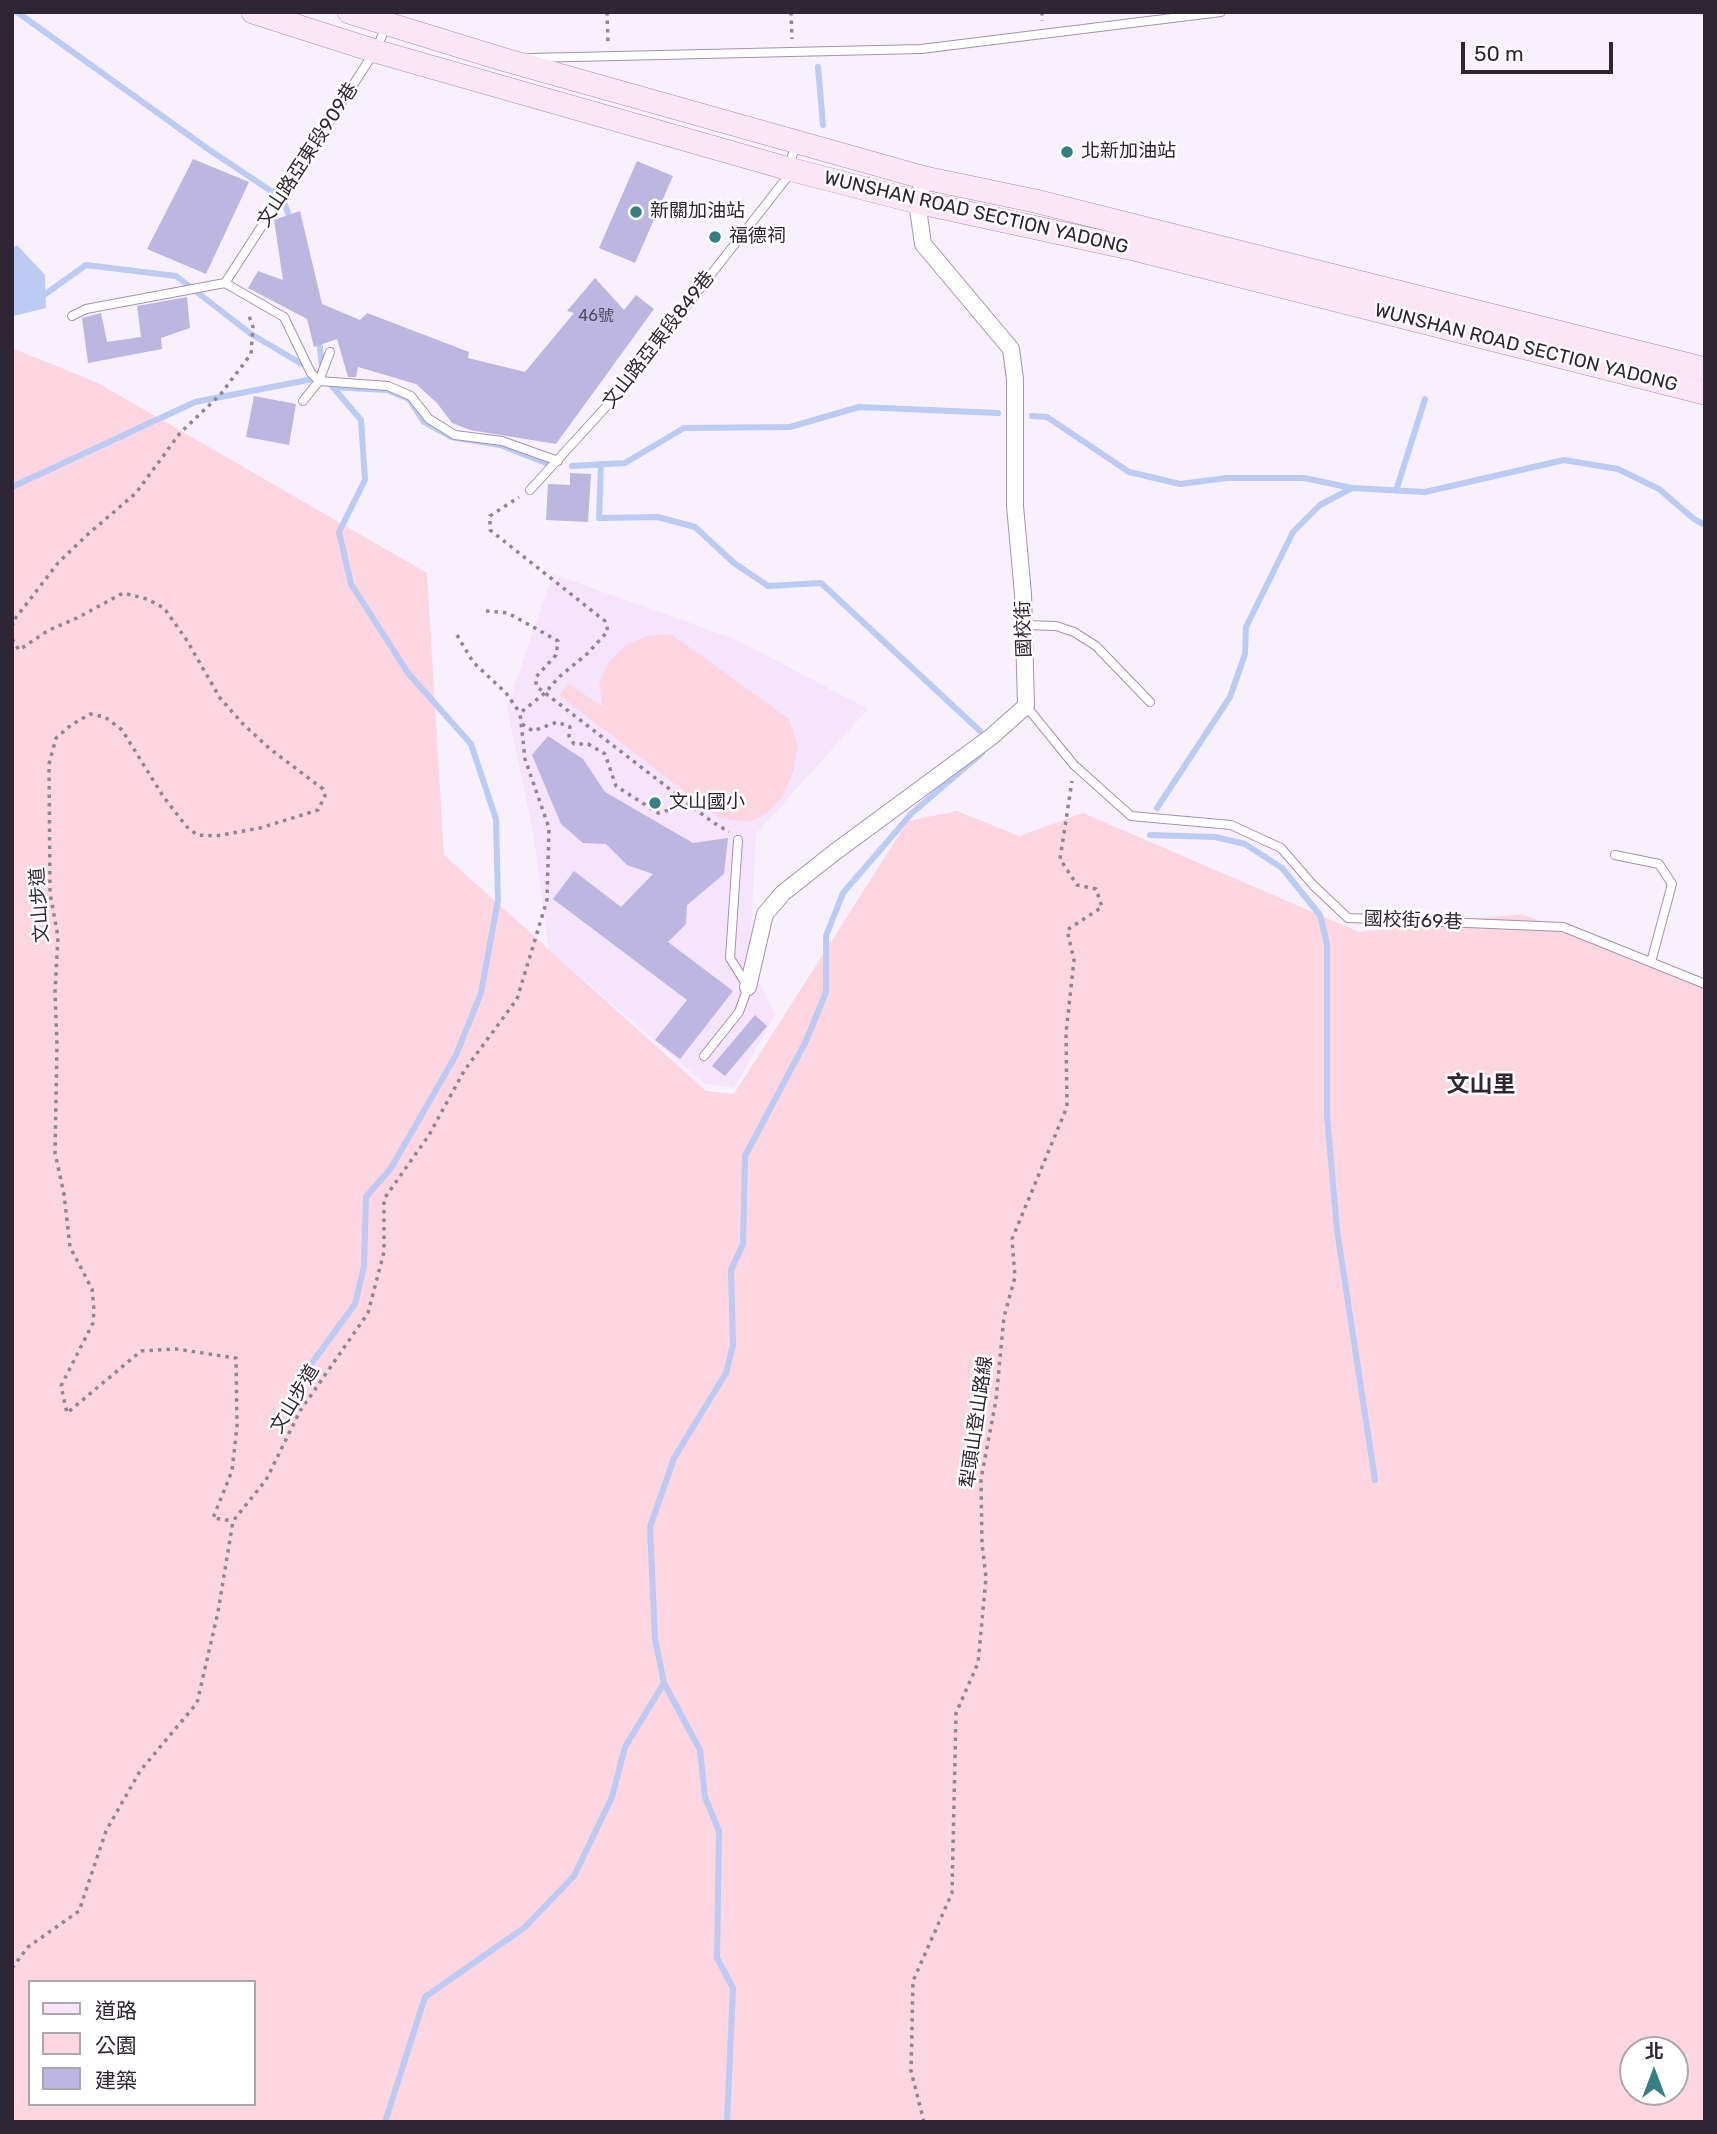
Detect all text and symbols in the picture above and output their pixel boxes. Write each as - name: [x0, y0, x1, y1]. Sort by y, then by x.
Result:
- scale bar: [1465, 28, 1617, 72]
- text: 50 m: [1474, 41, 1524, 66]
- street label: 文山路亞東段909巷: [253, 79, 363, 231]
- place label: 北新加油站: [1081, 141, 1176, 163]
- marker: 北新加油站: [1059, 144, 1075, 160]
- street label: WUNSHAN ROAD SECTION YADONG: [822, 167, 1130, 259]
- place label: 新關加油站: [650, 201, 745, 223]
- marker: 新關加油站: [628, 204, 644, 220]
- place label: 福德祠: [729, 226, 786, 248]
- marker: 福德祠: [707, 229, 723, 245]
- street label: 文山路亞東段849巷: [598, 267, 720, 413]
- street label: WUNSHAN ROAD SECTION YADONG: [1372, 299, 1680, 397]
- house number: 46號: [578, 306, 614, 326]
- street label: 國校街: [1012, 600, 1036, 658]
- place label: 文山國小: [669, 792, 745, 814]
- marker: 文山國小: [647, 795, 663, 811]
- street label: 文山步道: [26, 866, 54, 944]
- street label: 國校街69巷: [1363, 908, 1463, 934]
- district label: 文山里: [1447, 1071, 1515, 1099]
- street label: 犁頭山登山路線: [956, 1355, 998, 1489]
- street label: 文山步道: [266, 1361, 324, 1437]
- legend: [28, 1980, 256, 2106]
- text: 道路: [95, 1998, 137, 2023]
- text: 公園: [95, 2033, 137, 2058]
- north arrow: [1619, 2036, 1689, 2106]
- text: 北: [1644, 2040, 1664, 2063]
- text: 建築: [95, 2068, 137, 2093]

